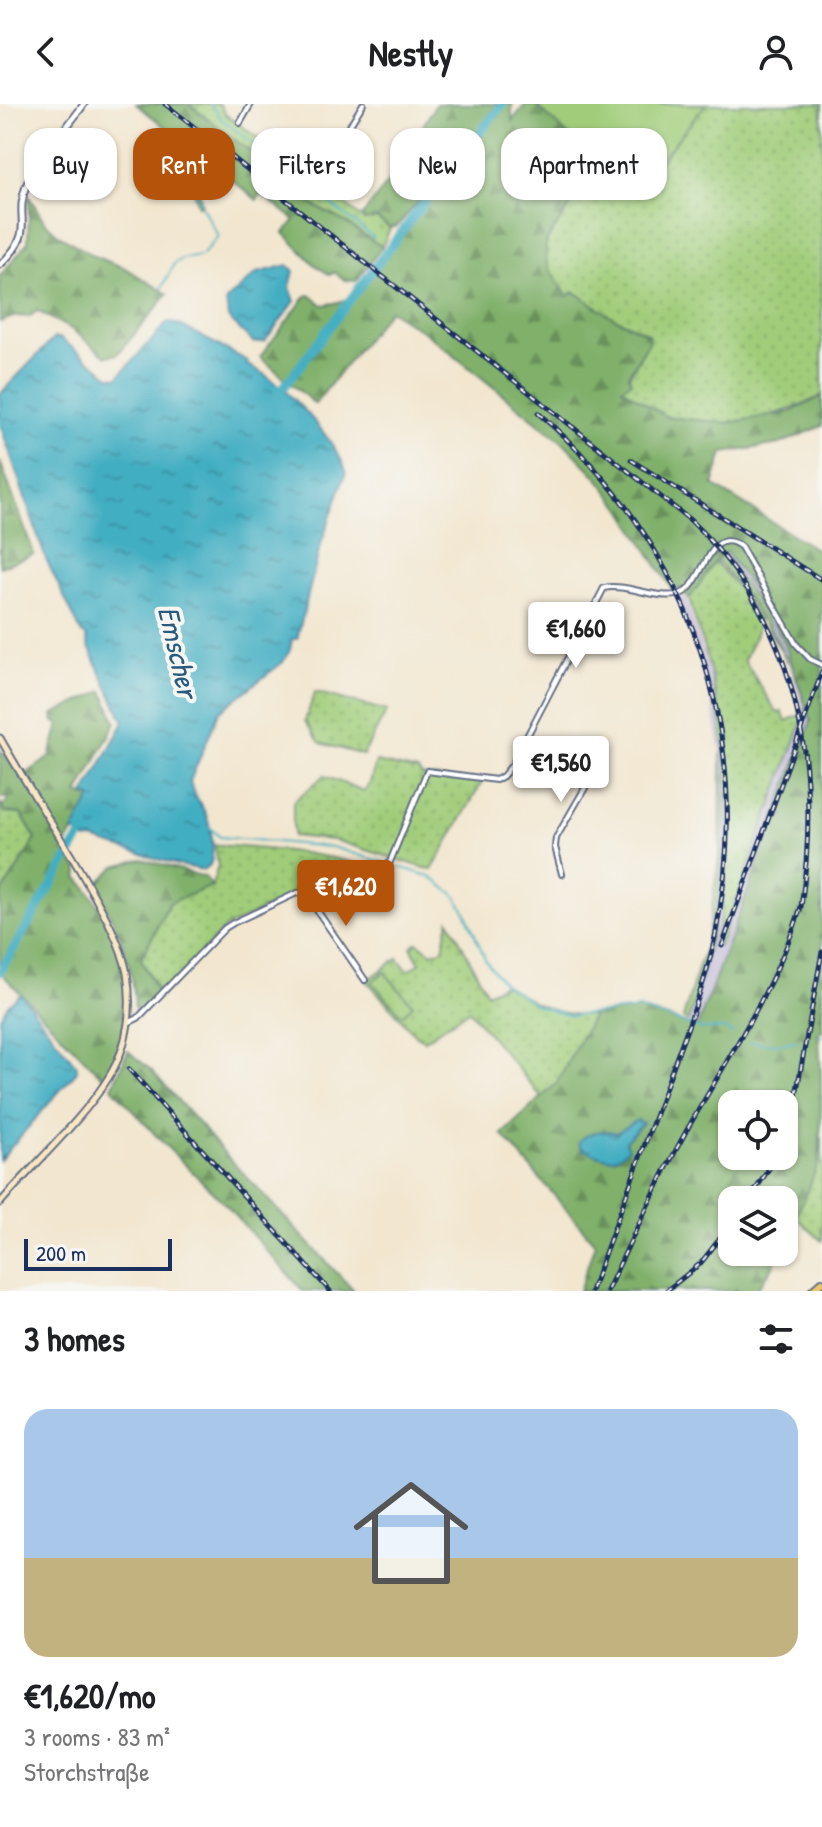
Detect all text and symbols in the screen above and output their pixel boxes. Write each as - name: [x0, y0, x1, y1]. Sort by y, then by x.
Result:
- text: Nestly: [369, 28, 453, 77]
- icon: back: [24, 30, 68, 74]
- icon: person: [754, 30, 798, 74]
- chip: Buy: [24, 128, 117, 200]
- chip: Rent: [133, 128, 235, 200]
- chip: Filters: [251, 128, 374, 200]
- chip: New: [390, 128, 485, 200]
- chip: Apartment: [501, 128, 667, 200]
- water label: Emscher: [149, 602, 210, 705]
- pin: €1,660: [511, 602, 641, 670]
- text: €1,660: [546, 610, 606, 645]
- pin: €1,560: [496, 736, 626, 804]
- text: €1,560: [531, 744, 591, 779]
- pin: €1,620: [281, 860, 411, 928]
- text: €1,620: [315, 868, 377, 903]
- map controls: [718, 1090, 798, 1266]
- button: locate: [718, 1090, 798, 1170]
- button: layers: [718, 1186, 798, 1266]
- scale bar: [24, 1235, 172, 1271]
- text: 200 m: [36, 1238, 86, 1268]
- text: 3 homes: [24, 1316, 125, 1362]
- icon: filters: [754, 1317, 798, 1361]
- icon: home: [339, 1461, 483, 1605]
- text: €1,620/mo: [24, 1673, 155, 1719]
- text: 3 rooms · 83 m²: [24, 1719, 170, 1754]
- text: Storchstraße: [24, 1754, 150, 1789]

